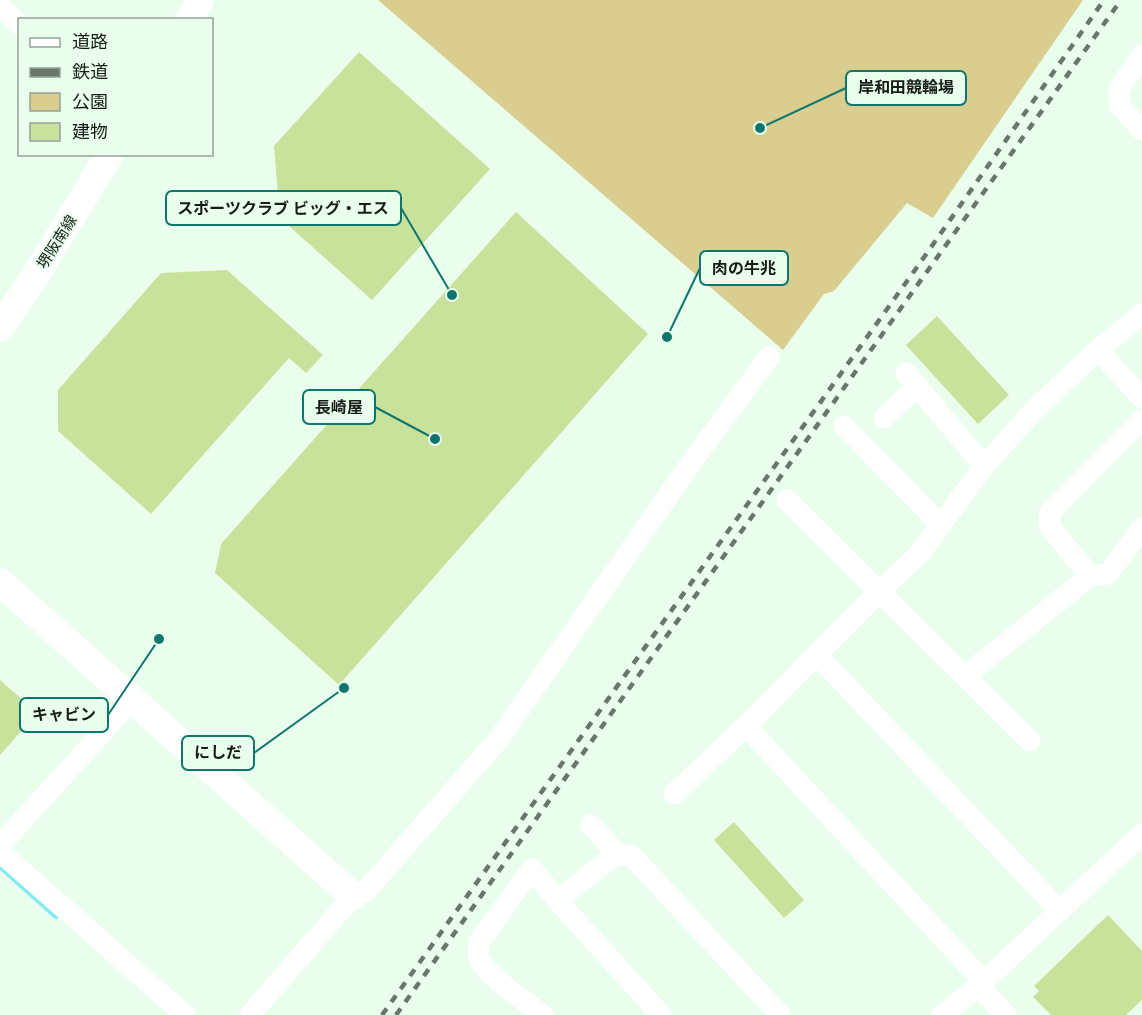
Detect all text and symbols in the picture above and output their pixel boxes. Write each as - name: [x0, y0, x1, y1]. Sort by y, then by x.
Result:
- legend: [18, 18, 213, 156]
- text: 道路: [72, 27, 108, 53]
- text: 鉄道: [72, 57, 108, 83]
- callout: 岸和田競輪場: [846, 71, 966, 105]
- text: 岸和田競輪場: [858, 74, 954, 98]
- text: 公園: [72, 87, 108, 113]
- text: 建物: [72, 117, 108, 143]
- callout: スポーツクラブ ビッグ・エス: [166, 191, 401, 225]
- text: スポーツクラブ ビッグ・エス: [177, 195, 389, 219]
- street label: 堺阪南線: [31, 210, 81, 272]
- callout: 肉の牛兆: [700, 251, 788, 285]
- text: 肉の牛兆: [712, 255, 776, 279]
- callout: 長崎屋: [303, 390, 375, 424]
- text: 長崎屋: [315, 394, 363, 418]
- callout: キャビン: [20, 698, 108, 732]
- text: キャビン: [32, 701, 96, 725]
- callout: にしだ: [182, 736, 254, 770]
- text: にしだ: [194, 739, 242, 763]

